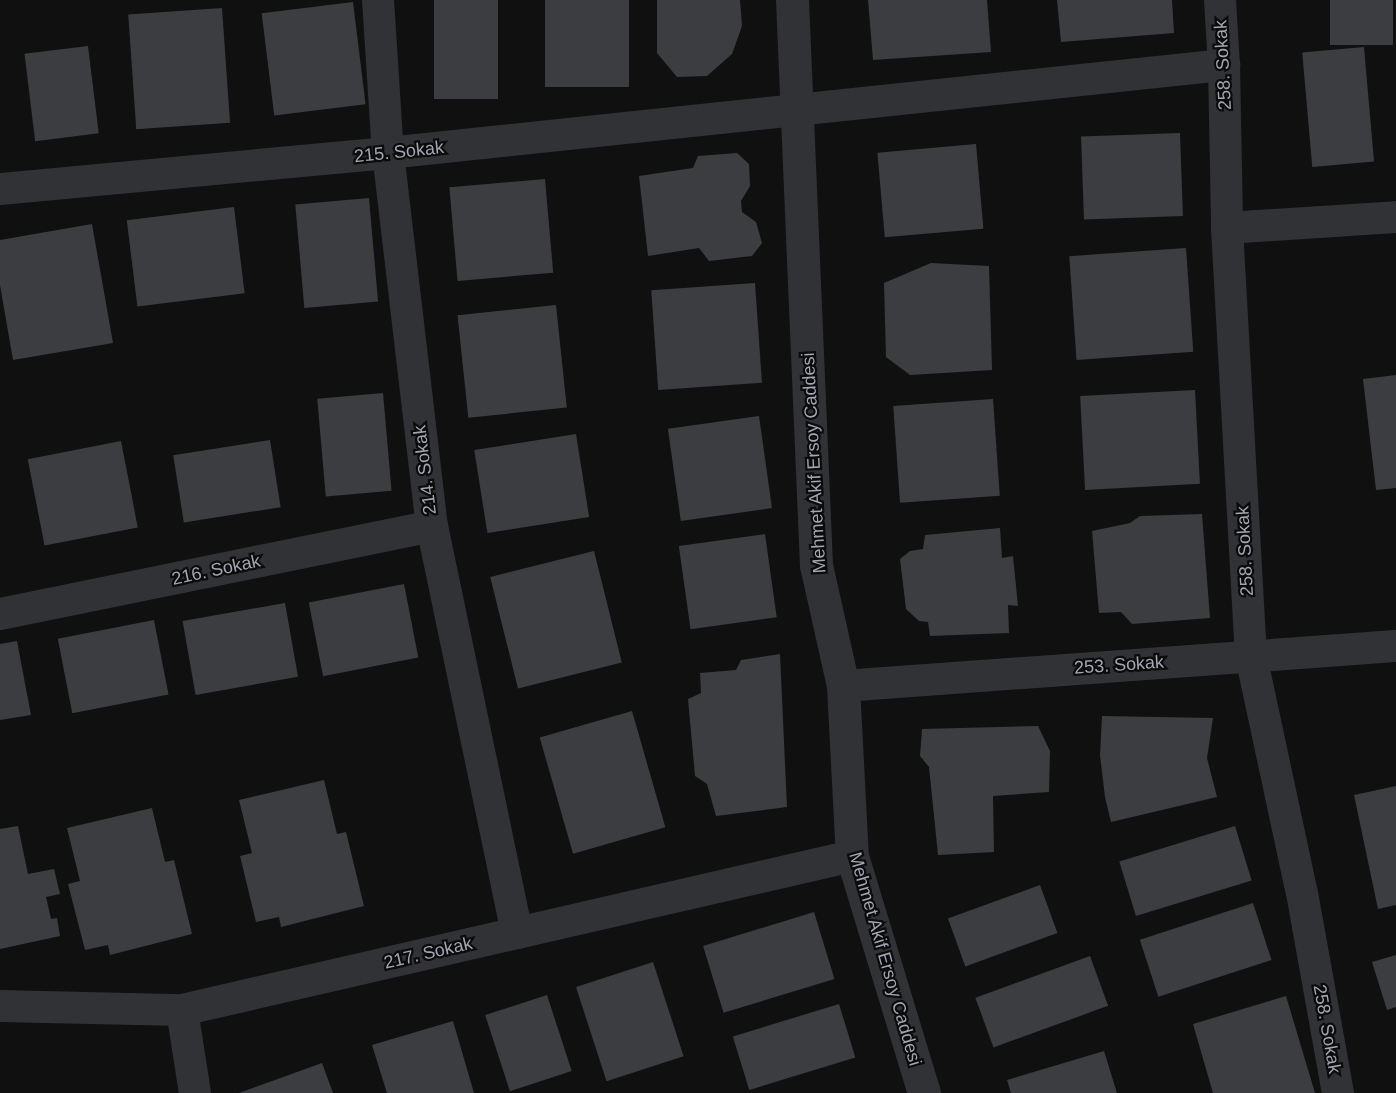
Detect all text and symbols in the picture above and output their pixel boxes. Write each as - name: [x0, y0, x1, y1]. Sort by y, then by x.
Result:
- street label: 258. Sokak: [1210, 19, 1236, 111]
- street label: 215. Sokak: [353, 137, 445, 167]
- street label: Mehmet Akif Ersoy Caddesi: [797, 352, 831, 574]
- street label: 214. Sokak: [409, 424, 441, 516]
- street label: 258. Sokak: [1232, 505, 1258, 597]
- street label: 216. Sokak: [170, 550, 262, 590]
- street label: 253. Sokak: [1073, 651, 1165, 679]
- street label: Mehmet Akif Ersoy Caddesi: [844, 849, 926, 1069]
- street label: 217. Sokak: [382, 932, 474, 974]
- street label: 258. Sokak: [1309, 983, 1345, 1075]

